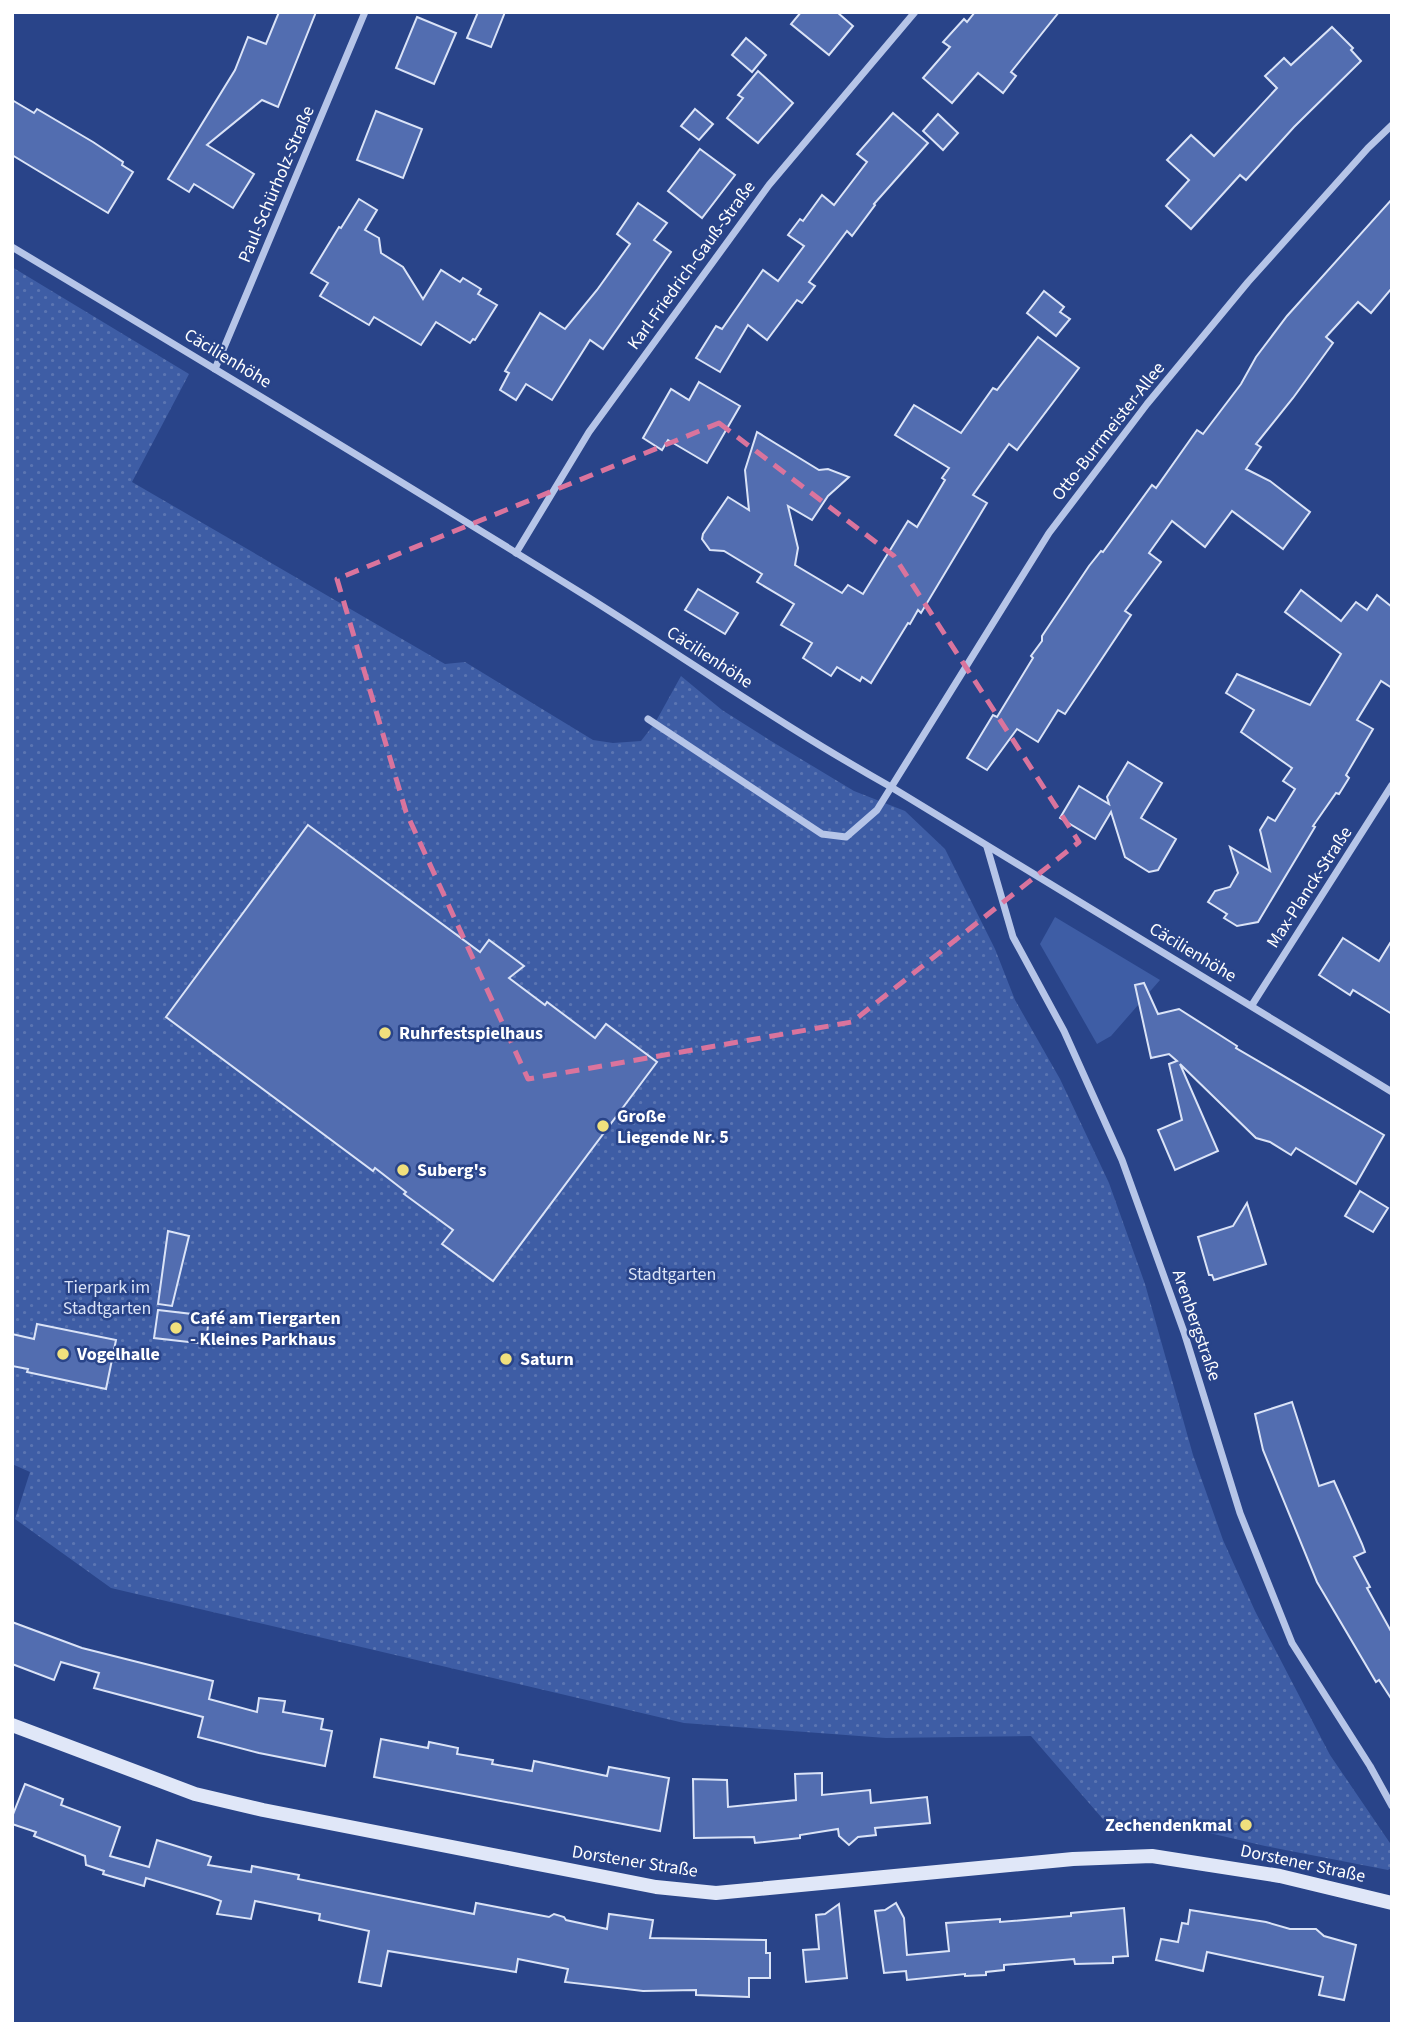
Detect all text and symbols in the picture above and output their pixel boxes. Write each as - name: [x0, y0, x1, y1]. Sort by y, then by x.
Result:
- street label: Paul-Schürholz-Straße: [232, 102, 321, 266]
- street label: Karl-Friedrich-Gauß-Straße: [622, 176, 761, 355]
- street label: Cäcilienhöhe: [179, 322, 276, 394]
- street label: Otto-Burrmeister-Allee: [1046, 356, 1171, 506]
- street label: Cäcilienhöhe: [662, 620, 758, 695]
- street label: Max-Planck-Straße: [1261, 822, 1358, 953]
- street label: Cäcilienhöhe: [1144, 916, 1241, 988]
- place label: Ruhrfestspielhaus: [399, 1021, 543, 1046]
- marker: Ruhrfestspielhaus: [377, 1025, 393, 1041]
- place label: Große Liegende Nr. 5: [617, 1104, 729, 1150]
- marker: Große Liegende Nr. 5: [595, 1118, 611, 1134]
- place label: Suberg's: [417, 1158, 487, 1183]
- marker: Suberg's: [395, 1162, 411, 1178]
- park label: Stadtgarten: [628, 1262, 716, 1287]
- street label: Arenbergstraße: [1166, 1266, 1227, 1384]
- park label: Tierpark im Stadtgarten: [63, 1275, 151, 1321]
- place label: Café am Tiergarten - Kleines Parkhaus: [190, 1306, 341, 1352]
- marker: Café am Tiergarten - Kleines Parkhaus: [168, 1320, 184, 1336]
- place label: Vogelhalle: [76, 1342, 160, 1367]
- marker: Vogelhalle: [55, 1346, 71, 1362]
- place label: Saturn: [520, 1347, 574, 1372]
- marker: Saturn: [498, 1351, 514, 1367]
- place label: Zechendenkmal: [1105, 1813, 1232, 1838]
- marker: Zechendenkmal: [1238, 1817, 1254, 1833]
- street label: Dorstener Straße: [1238, 1838, 1368, 1889]
- street label: Dorstener Straße: [570, 1839, 700, 1884]

